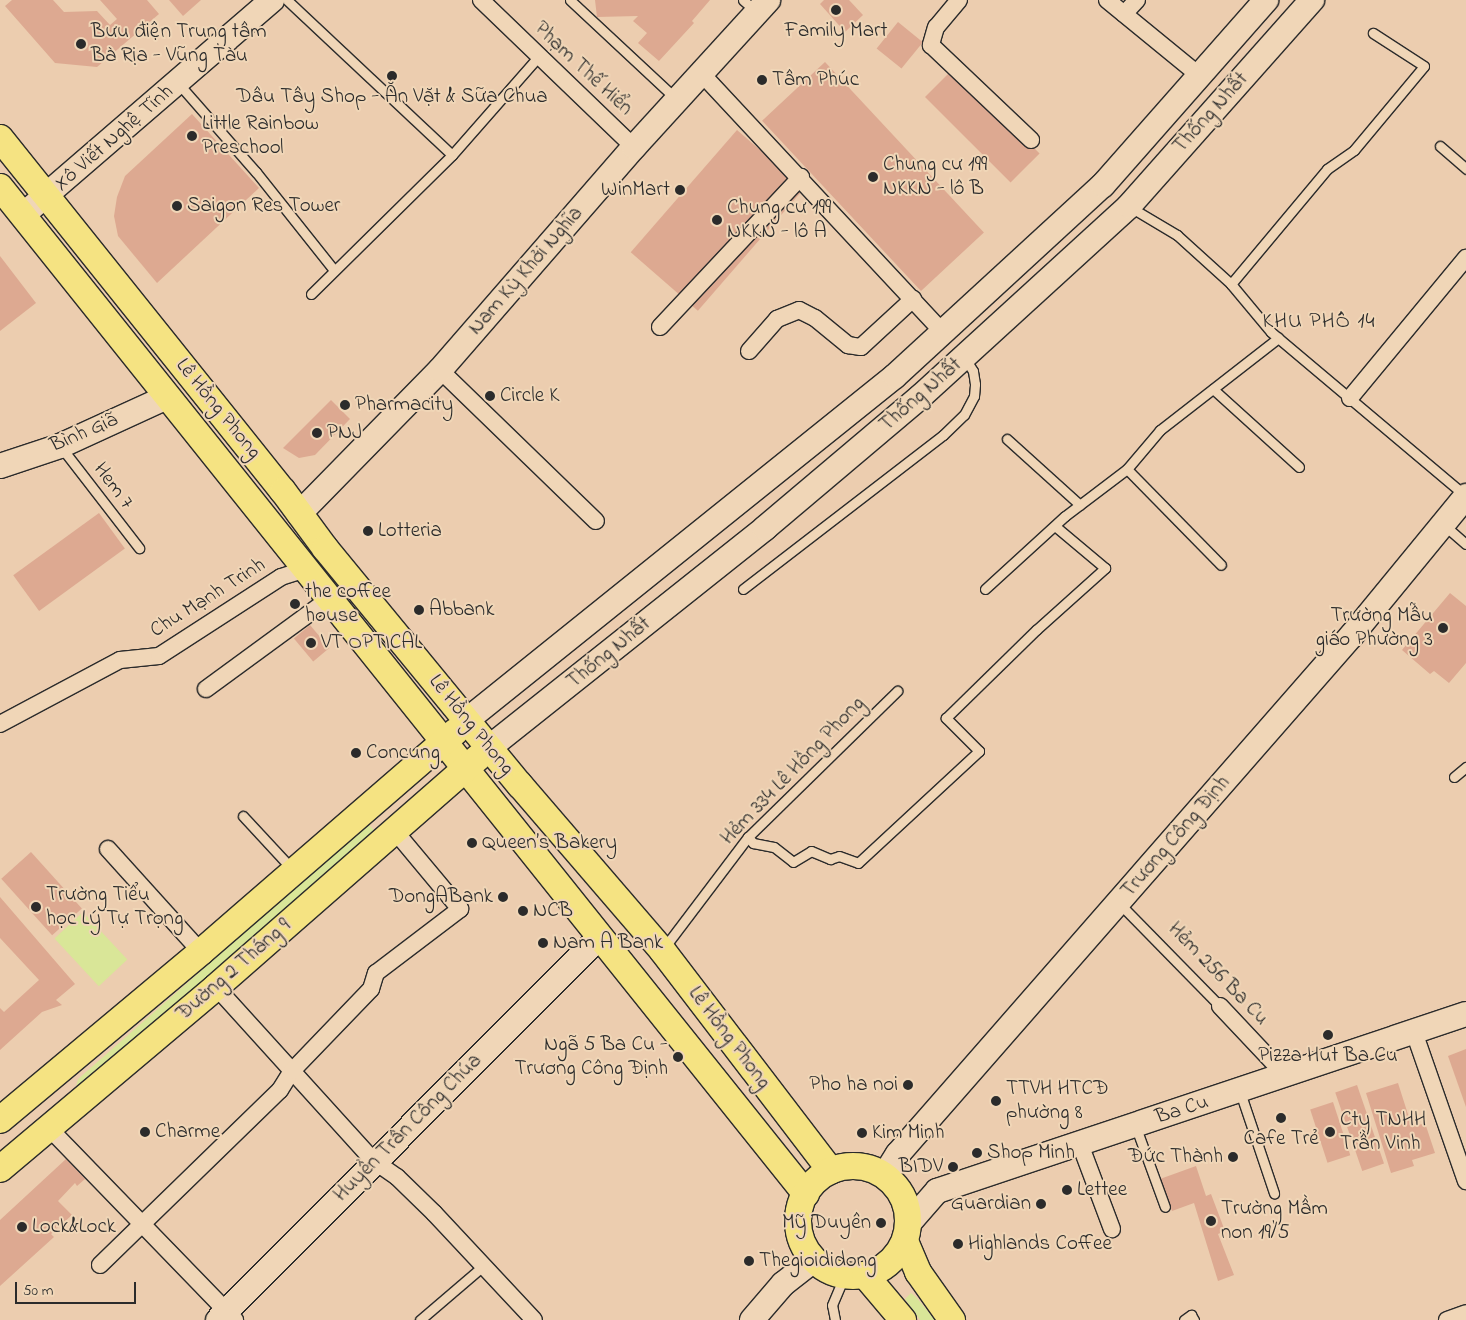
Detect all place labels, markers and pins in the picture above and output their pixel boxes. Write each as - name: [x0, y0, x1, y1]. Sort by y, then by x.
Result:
- marker: Family Mart: [830, 4, 842, 16]
- place label: Family Mart: [784, 18, 888, 44]
- place label: Bưu điện Trung tâm Bà Rịa - Vũng Tàu: [91, 19, 267, 69]
- marker: Bưu điện Trung tâm Bà Rịa - Vũng Tàu: [75, 38, 87, 50]
- place label: Tâm Phúc: [772, 67, 859, 93]
- marker: Dâu Tây Shop - Ăn Vặt & Sữa Chua: [386, 70, 398, 82]
- marker: Tâm Phúc: [756, 74, 768, 86]
- place label: Dâu Tây Shop - Ăn Vặt & Sữa Chua: [236, 84, 548, 110]
- place label: Little Rainbow Preschool: [202, 111, 319, 161]
- marker: Little Rainbow Preschool: [186, 130, 198, 142]
- place label: Chung cư 199 NKKN - lô B: [883, 152, 987, 202]
- marker: Chung cư 199 NKKN - lô B: [867, 171, 879, 183]
- place label: WinMart: [601, 177, 670, 203]
- marker: WinMart: [674, 184, 686, 196]
- place label: Saigon Res Tower: [187, 193, 340, 219]
- place label: Chung cư 199 NKKN - lô A: [727, 195, 831, 245]
- marker: Saigon Res Tower: [171, 200, 183, 212]
- marker: Chung cư 199 NKKN - lô A: [711, 214, 723, 226]
- place label: Circle K: [500, 383, 560, 409]
- marker: Circle K: [484, 390, 496, 402]
- place label: Pharmacity: [355, 392, 453, 418]
- marker: Pharmacity: [339, 399, 351, 411]
- place label: PNJ: [327, 420, 362, 446]
- marker: PNJ: [311, 427, 323, 439]
- place label: Lotteria: [378, 518, 442, 544]
- marker: Lotteria: [362, 525, 374, 537]
- place label: the coffee house: [305, 579, 391, 629]
- place label: Abbank: [429, 597, 494, 623]
- marker: the coffee house: [289, 598, 301, 610]
- place label: Trường Mẫu giáo Phường 3: [1316, 603, 1433, 653]
- marker: Abbank: [413, 604, 425, 616]
- marker: Trường Mẫu giáo Phường 3: [1437, 622, 1449, 634]
- place label: VT OPTICAL: [321, 630, 422, 656]
- marker: VT OPTICAL: [305, 637, 317, 649]
- place label: Concung: [366, 740, 440, 766]
- marker: Concung: [350, 747, 362, 759]
- place label: Queen’s Bakery: [482, 830, 617, 856]
- marker: Queen’s Bakery: [466, 837, 478, 849]
- place label: Trường Tiểu học Lý Tự Trọng: [46, 882, 183, 932]
- place label: DongABank: [389, 884, 493, 910]
- marker: DongABank: [497, 891, 509, 903]
- place label: NCB: [533, 898, 573, 924]
- marker: Trường Tiểu học Lý Tự Trọng: [30, 901, 42, 913]
- marker: NCB: [517, 905, 529, 917]
- place label: Nam A Bank: [553, 930, 663, 956]
- marker: Nam A Bank: [537, 937, 549, 949]
- marker: Pizza Hut Ba Cu: [1322, 1029, 1334, 1041]
- place label: Ngã 5 Ba Cu - Trương Công Định: [515, 1032, 668, 1082]
- place label: Pizza Hut Ba Cu: [1258, 1043, 1398, 1069]
- marker: Ngã 5 Ba Cu - Trương Công Định: [672, 1051, 684, 1063]
- place label: Pho ha noi: [809, 1072, 898, 1098]
- place label: TTVH HTCĐ phường 8: [1006, 1076, 1109, 1126]
- marker: Pho ha noi: [902, 1079, 914, 1091]
- marker: TTVH HTCĐ phường 8: [990, 1095, 1002, 1107]
- place label: Cty TNHH Trần Vinh: [1340, 1107, 1426, 1157]
- marker: Cafe Trẻ: [1275, 1112, 1287, 1124]
- place label: Charme: [155, 1119, 220, 1145]
- place label: Kim Minh: [872, 1120, 944, 1146]
- marker: Charme: [139, 1126, 151, 1138]
- place label: Cafe Trẻ: [1243, 1126, 1319, 1152]
- marker: Cty TNHH Trần Vinh: [1324, 1126, 1336, 1138]
- marker: Kim Minh: [856, 1127, 868, 1139]
- place label: Shop Minh: [987, 1140, 1075, 1166]
- place label: Đức Thành: [1128, 1144, 1223, 1170]
- marker: Shop Minh: [971, 1147, 983, 1159]
- marker: Đức Thành: [1227, 1151, 1239, 1163]
- place label: BIDV: [899, 1154, 943, 1180]
- marker: BIDV: [947, 1161, 959, 1173]
- place label: Lettee: [1077, 1177, 1127, 1203]
- marker: Lettee: [1061, 1184, 1073, 1196]
- place label: Guardian: [951, 1191, 1031, 1217]
- place label: Trường Mầm non 19/5: [1221, 1196, 1328, 1246]
- marker: Guardian: [1035, 1198, 1047, 1210]
- place label: Mỹ Duyên: [782, 1210, 871, 1236]
- place label: Lock&Lock: [32, 1214, 116, 1240]
- marker: Trường Mầm non 19/5: [1205, 1215, 1217, 1227]
- marker: Mỹ Duyên: [875, 1217, 887, 1229]
- marker: Lock&Lock: [16, 1221, 28, 1233]
- place label: Highlands Coffee: [968, 1231, 1112, 1257]
- marker: Highlands Coffee: [952, 1238, 964, 1250]
- place label: Thegioididong: [759, 1248, 876, 1274]
- marker: Thegioididong: [743, 1255, 755, 1267]

